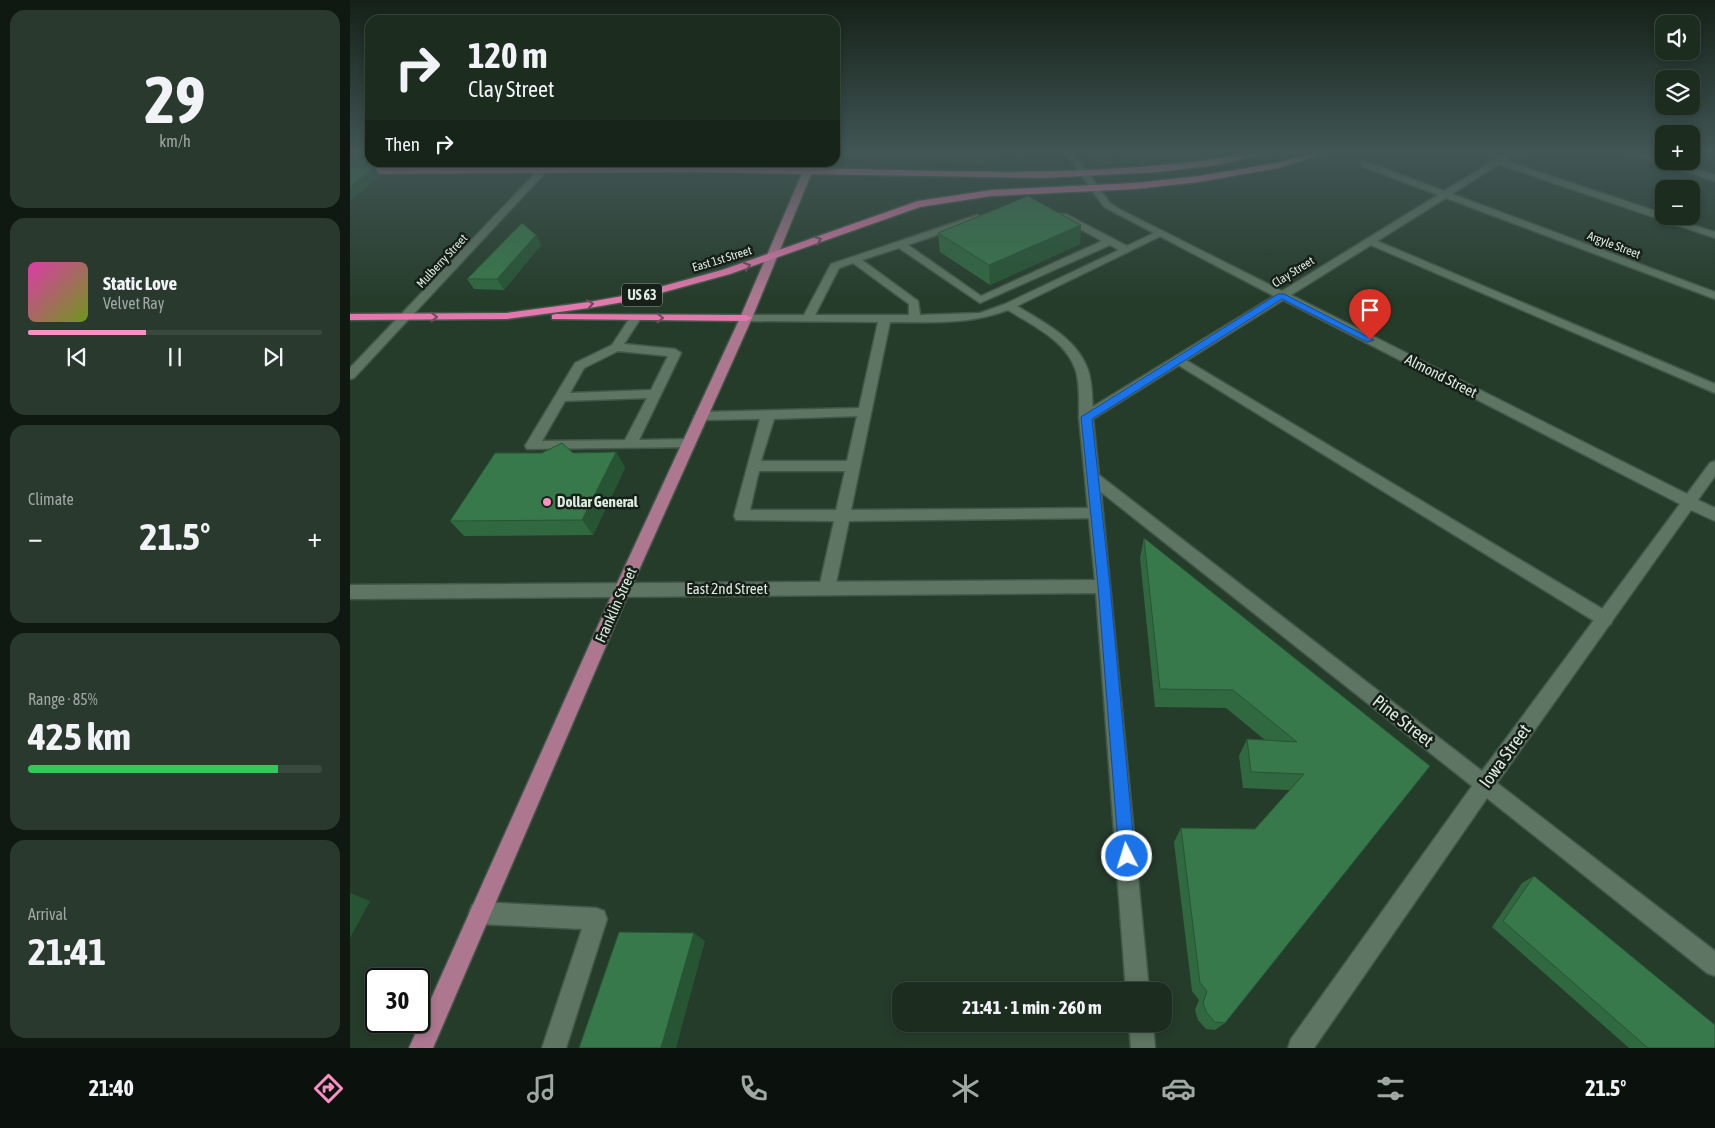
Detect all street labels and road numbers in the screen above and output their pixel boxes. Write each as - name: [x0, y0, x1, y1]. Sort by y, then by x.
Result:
- street label: Argyle Street: [1586, 228, 1643, 262]
- street label: Mulberry Street: [414, 231, 471, 291]
- street label: East 1st Street: [691, 243, 754, 275]
- street label: Clay Street: [1269, 253, 1317, 290]
- road number: US 63: [622, 284, 662, 306]
- street label: Almond Street: [1402, 350, 1480, 401]
- street label: Franklin Street: [591, 565, 640, 645]
- street label: East 2nd Street: [686, 580, 768, 597]
- street label: Pine Street: [1369, 690, 1438, 751]
- street label: Iowa Street: [1474, 720, 1535, 792]

